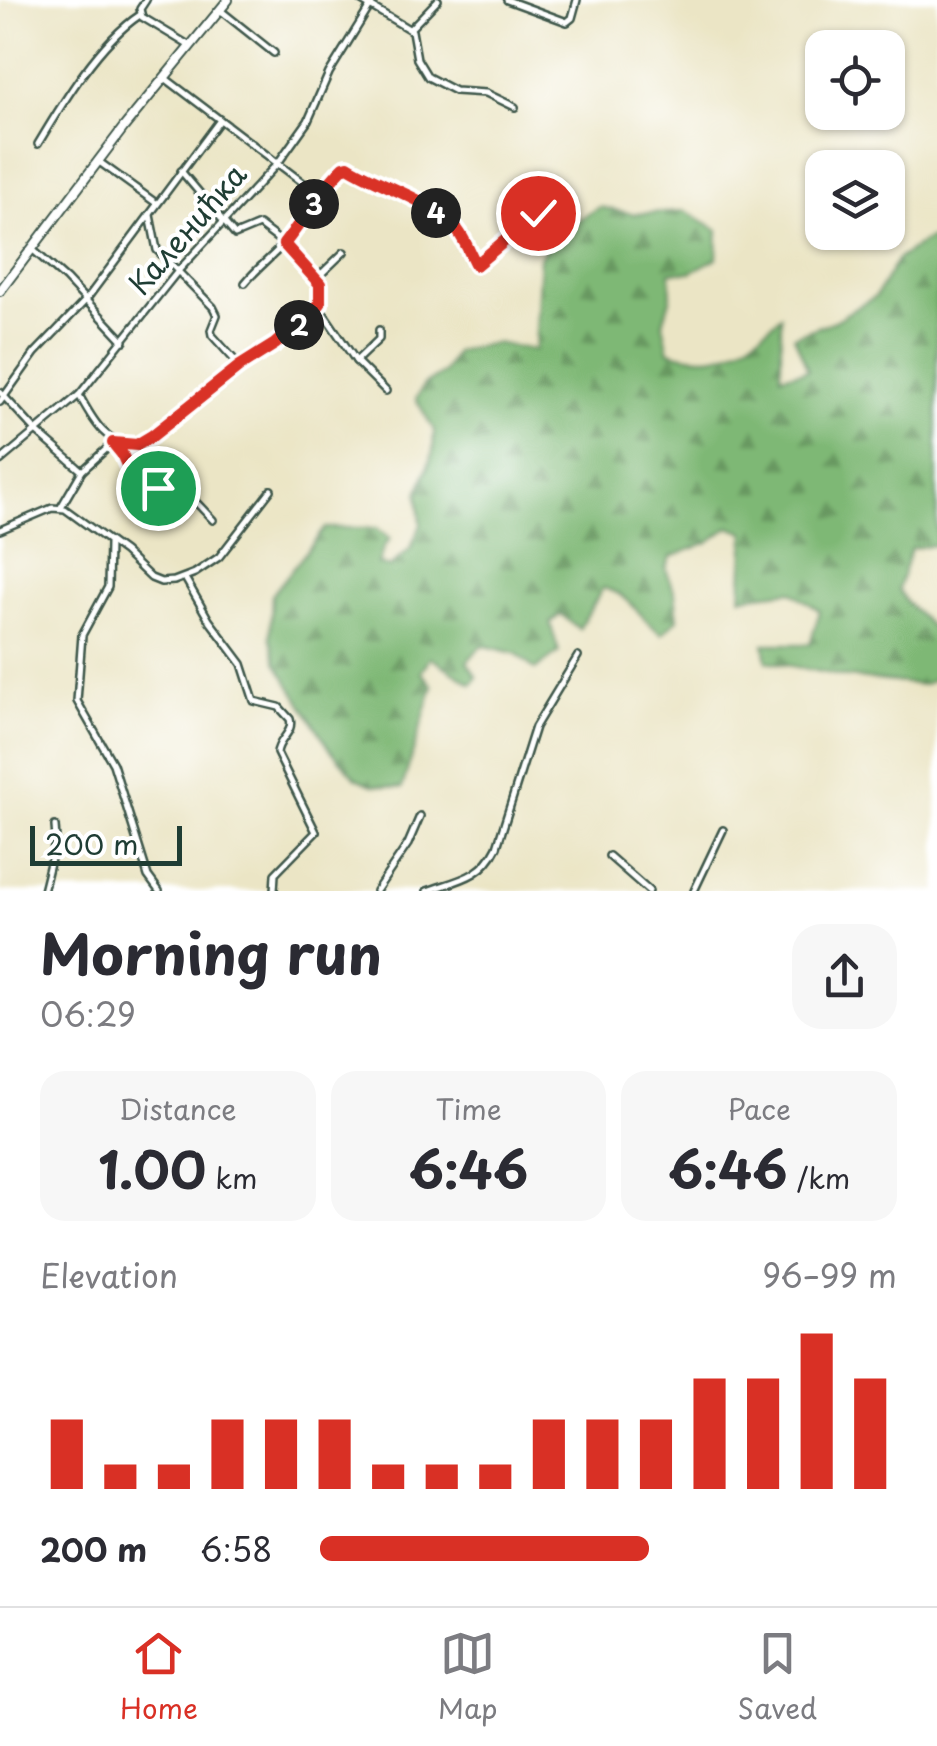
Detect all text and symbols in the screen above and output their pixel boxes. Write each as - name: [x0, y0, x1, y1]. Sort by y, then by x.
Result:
- map controls: [805, 30, 905, 250]
- button: locate: [805, 30, 905, 130]
- button: layers: [805, 150, 905, 250]
- street label: Каленићка: [116, 153, 256, 304]
- pin: [496, 171, 581, 256]
- pin: 3: [289, 179, 339, 229]
- text: 3: [305, 182, 323, 225]
- icon: check: [511, 186, 566, 241]
- pin: 4: [411, 188, 461, 238]
- text: 4: [426, 191, 446, 234]
- pin: 2: [274, 300, 324, 350]
- text: 2: [289, 303, 309, 346]
- pin: [116, 446, 201, 531]
- icon: arrive: [131, 461, 186, 516]
- scale bar: [30, 821, 182, 866]
- text: 200 m: [45, 822, 138, 865]
- text: Morning run: [40, 911, 382, 994]
- button: share: [792, 924, 897, 1029]
- text: 06:29: [40, 990, 136, 1038]
- text: Distance: [119, 1087, 237, 1130]
- text: Time: [435, 1087, 502, 1130]
- text: Pace: [728, 1087, 791, 1130]
- text: 1.00: [98, 1130, 206, 1206]
- text: 6:46: [409, 1130, 528, 1206]
- text: 6:46: [668, 1130, 788, 1206]
- text: km: [206, 1156, 257, 1199]
- text: /km: [788, 1156, 850, 1199]
- text: Elevation: [40, 1251, 178, 1299]
- text: 96–99 m: [762, 1251, 897, 1299]
- text: 200 m: [40, 1525, 147, 1573]
- text: 6:58: [200, 1525, 272, 1573]
- tab: Home: [120, 1626, 198, 1729]
- tab: Map: [438, 1626, 498, 1729]
- tab: Saved: [738, 1626, 817, 1729]

